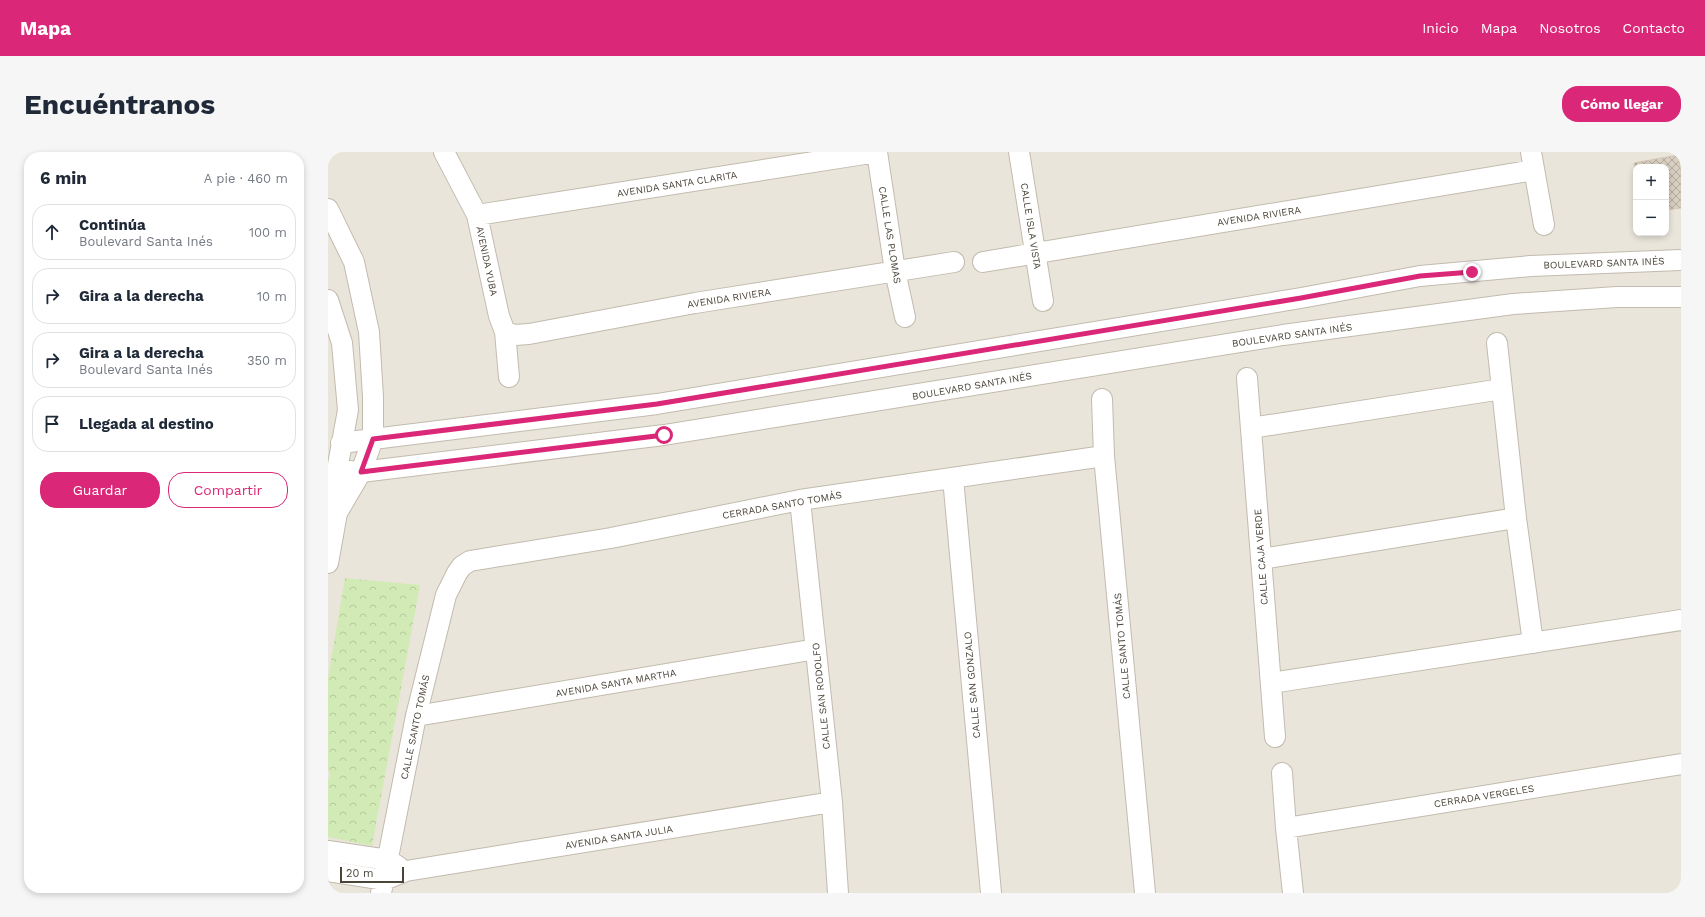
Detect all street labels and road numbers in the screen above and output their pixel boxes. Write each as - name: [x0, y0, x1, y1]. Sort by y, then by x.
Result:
- street label: AVENIDA SANTA CLARITA: [616, 169, 738, 199]
- street label: CALLE ISLA VISTA: [1019, 182, 1043, 270]
- street label: CALLE LAS PLOMAS: [877, 186, 903, 284]
- street label: AVENIDA RIVIERA: [1216, 204, 1302, 228]
- street label: AVENIDA YUBA: [474, 225, 500, 297]
- street label: BOULEVARD SANTA INÉS: [1543, 255, 1665, 271]
- street label: AVENIDA RIVIERA: [686, 286, 772, 310]
- street label: BOULEVARD SANTA INÉS: [1231, 321, 1353, 349]
- street label: BOULEVARD SANTA INÉS: [911, 370, 1033, 402]
- street label: CERRADA SANTO TOMÁS: [721, 489, 843, 521]
- street label: CALLE CAJA VERDE: [1252, 508, 1270, 606]
- street label: CALLE SANTO TOMÁS: [1112, 592, 1132, 700]
- street label: CALLE SAN GONZALO: [962, 631, 982, 739]
- street label: CALLE SAN RODOLFO: [810, 642, 832, 750]
- street label: AVENIDA SANTA MARTHA: [555, 667, 678, 699]
- street label: CALLE SANTO TOMÁS: [399, 674, 431, 780]
- street label: CERRADA VERGELES: [1433, 783, 1535, 809]
- street label: AVENIDA SANTA JULIA: [564, 823, 674, 851]

